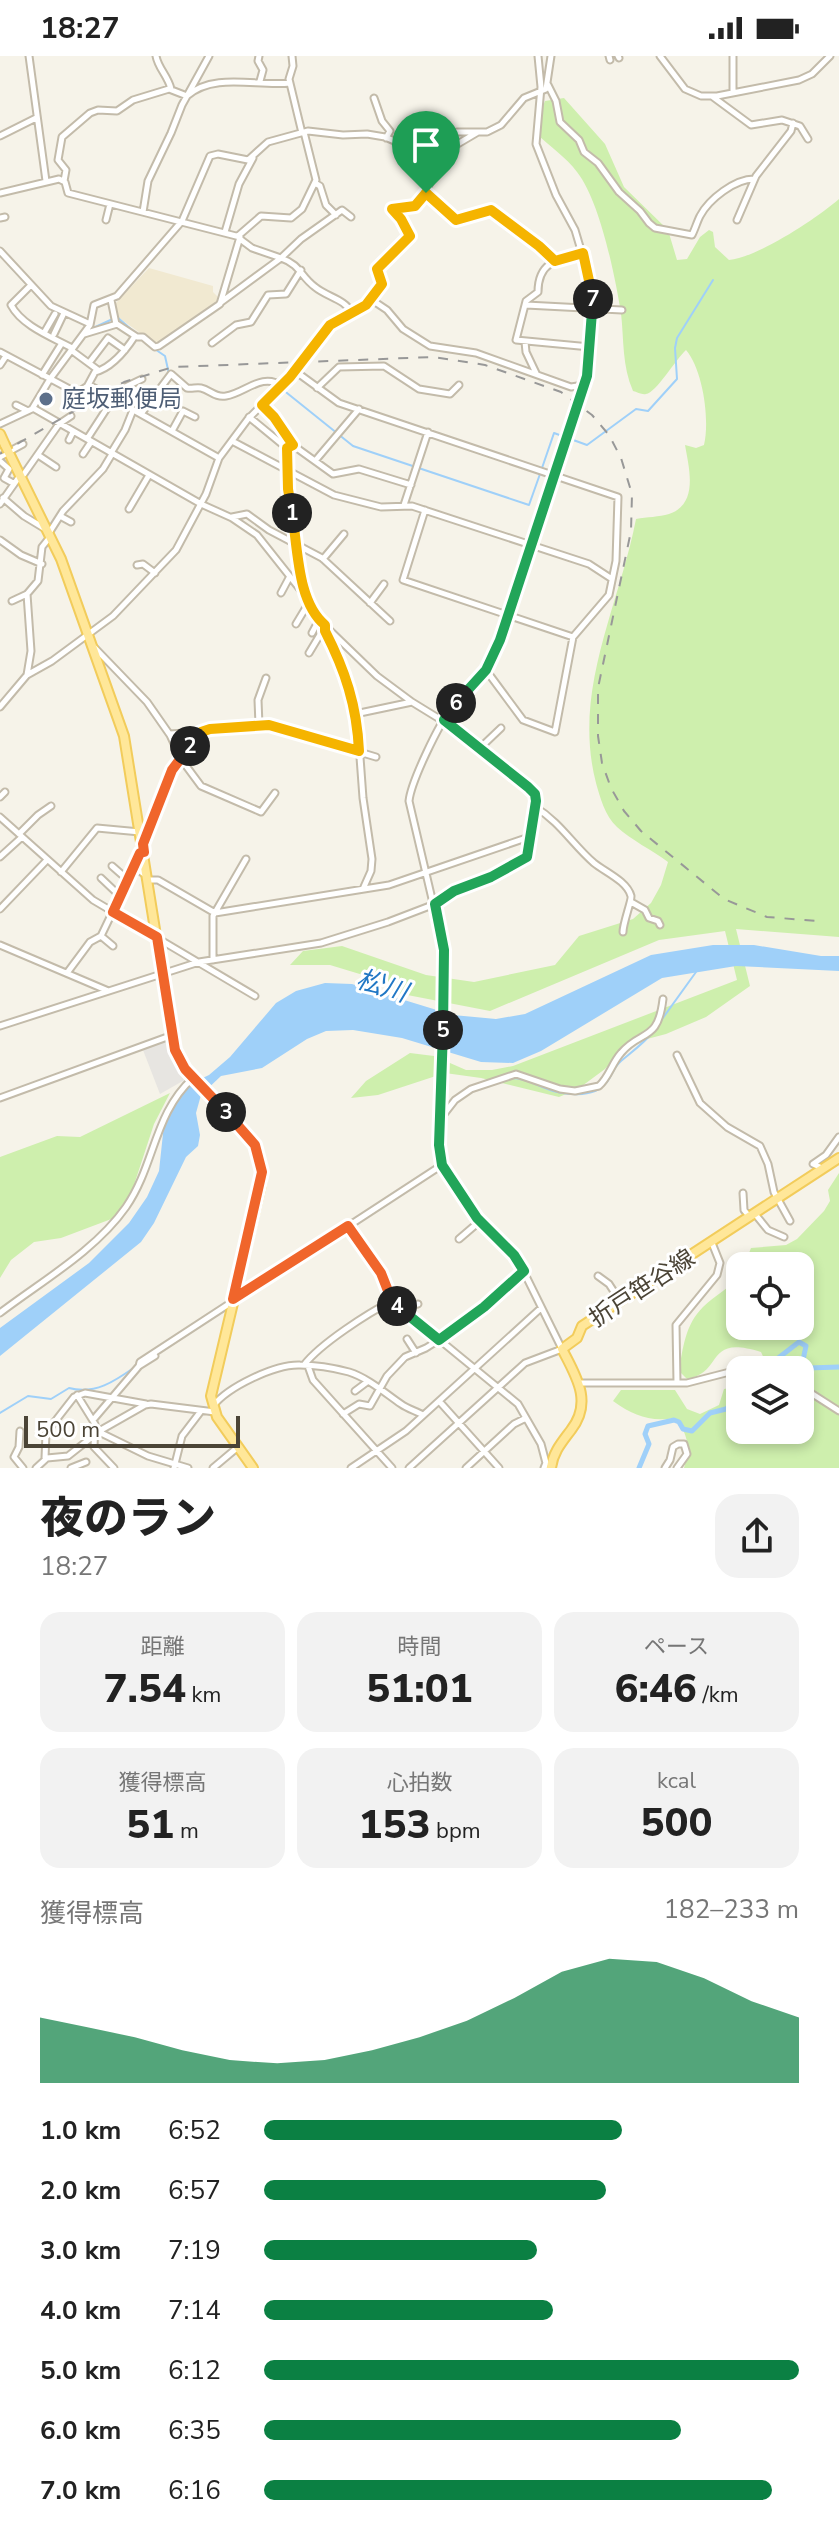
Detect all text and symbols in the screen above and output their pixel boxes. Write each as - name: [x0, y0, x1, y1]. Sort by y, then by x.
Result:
- text: 18:27: [40, 8, 119, 49]
- pin: [392, 111, 460, 193]
- icon: arrive: [404, 123, 448, 167]
- pin: 7: [573, 279, 613, 319]
- text: 7: [586, 284, 600, 314]
- place label: 庭坂郵便局: [62, 383, 182, 415]
- marker: 庭坂郵便局: [37, 390, 55, 408]
- pin: 1: [272, 493, 312, 533]
- text: 1: [285, 498, 299, 528]
- pin: 6: [436, 683, 476, 723]
- text: 6: [449, 688, 463, 718]
- pin: 2: [170, 726, 210, 766]
- text: 2: [183, 731, 197, 761]
- water label: 松川: [352, 962, 415, 1011]
- pin: 5: [423, 1010, 463, 1050]
- text: 5: [436, 1015, 450, 1045]
- pin: 3: [206, 1092, 246, 1132]
- text: 3: [219, 1097, 233, 1127]
- street label: 折戸笹谷線: [583, 1242, 701, 1334]
- map controls: [726, 1252, 814, 1444]
- button: locate: [726, 1252, 814, 1340]
- pin: 4: [377, 1286, 417, 1326]
- text: 4: [390, 1291, 404, 1321]
- button: layers: [726, 1356, 814, 1444]
- scale bar: [24, 1412, 240, 1448]
- text: 500 m: [36, 1415, 100, 1445]
- text: 夜のラン: [40, 1489, 216, 1549]
- button: share: [715, 1494, 799, 1578]
- text: 18:27: [40, 1549, 108, 1584]
- text: 距離: [140, 1632, 185, 1662]
- text: 時間: [397, 1632, 442, 1662]
- text: ペース: [644, 1632, 709, 1662]
- text: 7.54: [104, 1662, 186, 1716]
- text: 51:01: [366, 1662, 473, 1716]
- text: 6:46: [614, 1662, 697, 1716]
- text: km: [186, 1680, 221, 1710]
- text: /km: [697, 1680, 739, 1710]
- text: kcal: [657, 1766, 696, 1796]
- text: 獲得標高: [118, 1768, 207, 1798]
- text: 心拍数: [386, 1768, 453, 1798]
- text: 500: [641, 1796, 713, 1850]
- text: 51: [126, 1798, 174, 1852]
- text: 153: [358, 1798, 430, 1852]
- text: m: [174, 1816, 199, 1846]
- text: bpm: [430, 1816, 481, 1846]
- text: 182–233 m: [663, 1892, 799, 1927]
- text: 獲得標高: [40, 1896, 144, 1931]
- text: 1.0 km: [40, 2113, 121, 2148]
- text: 6:52: [168, 2113, 221, 2148]
- text: 2.0 km: [40, 2173, 121, 2208]
- text: 6:57: [168, 2173, 221, 2208]
- text: 3.0 km: [40, 2233, 121, 2268]
- text: 7:19: [168, 2233, 221, 2268]
- text: 4.0 km: [40, 2293, 121, 2328]
- text: 7:14: [168, 2293, 221, 2328]
- text: 5.0 km: [40, 2353, 121, 2388]
- text: 6:12: [168, 2353, 221, 2388]
- text: 6.0 km: [40, 2413, 121, 2448]
- text: 6:35: [168, 2413, 221, 2448]
- text: 7.0 km: [40, 2473, 121, 2508]
- text: 6:16: [168, 2473, 221, 2508]

